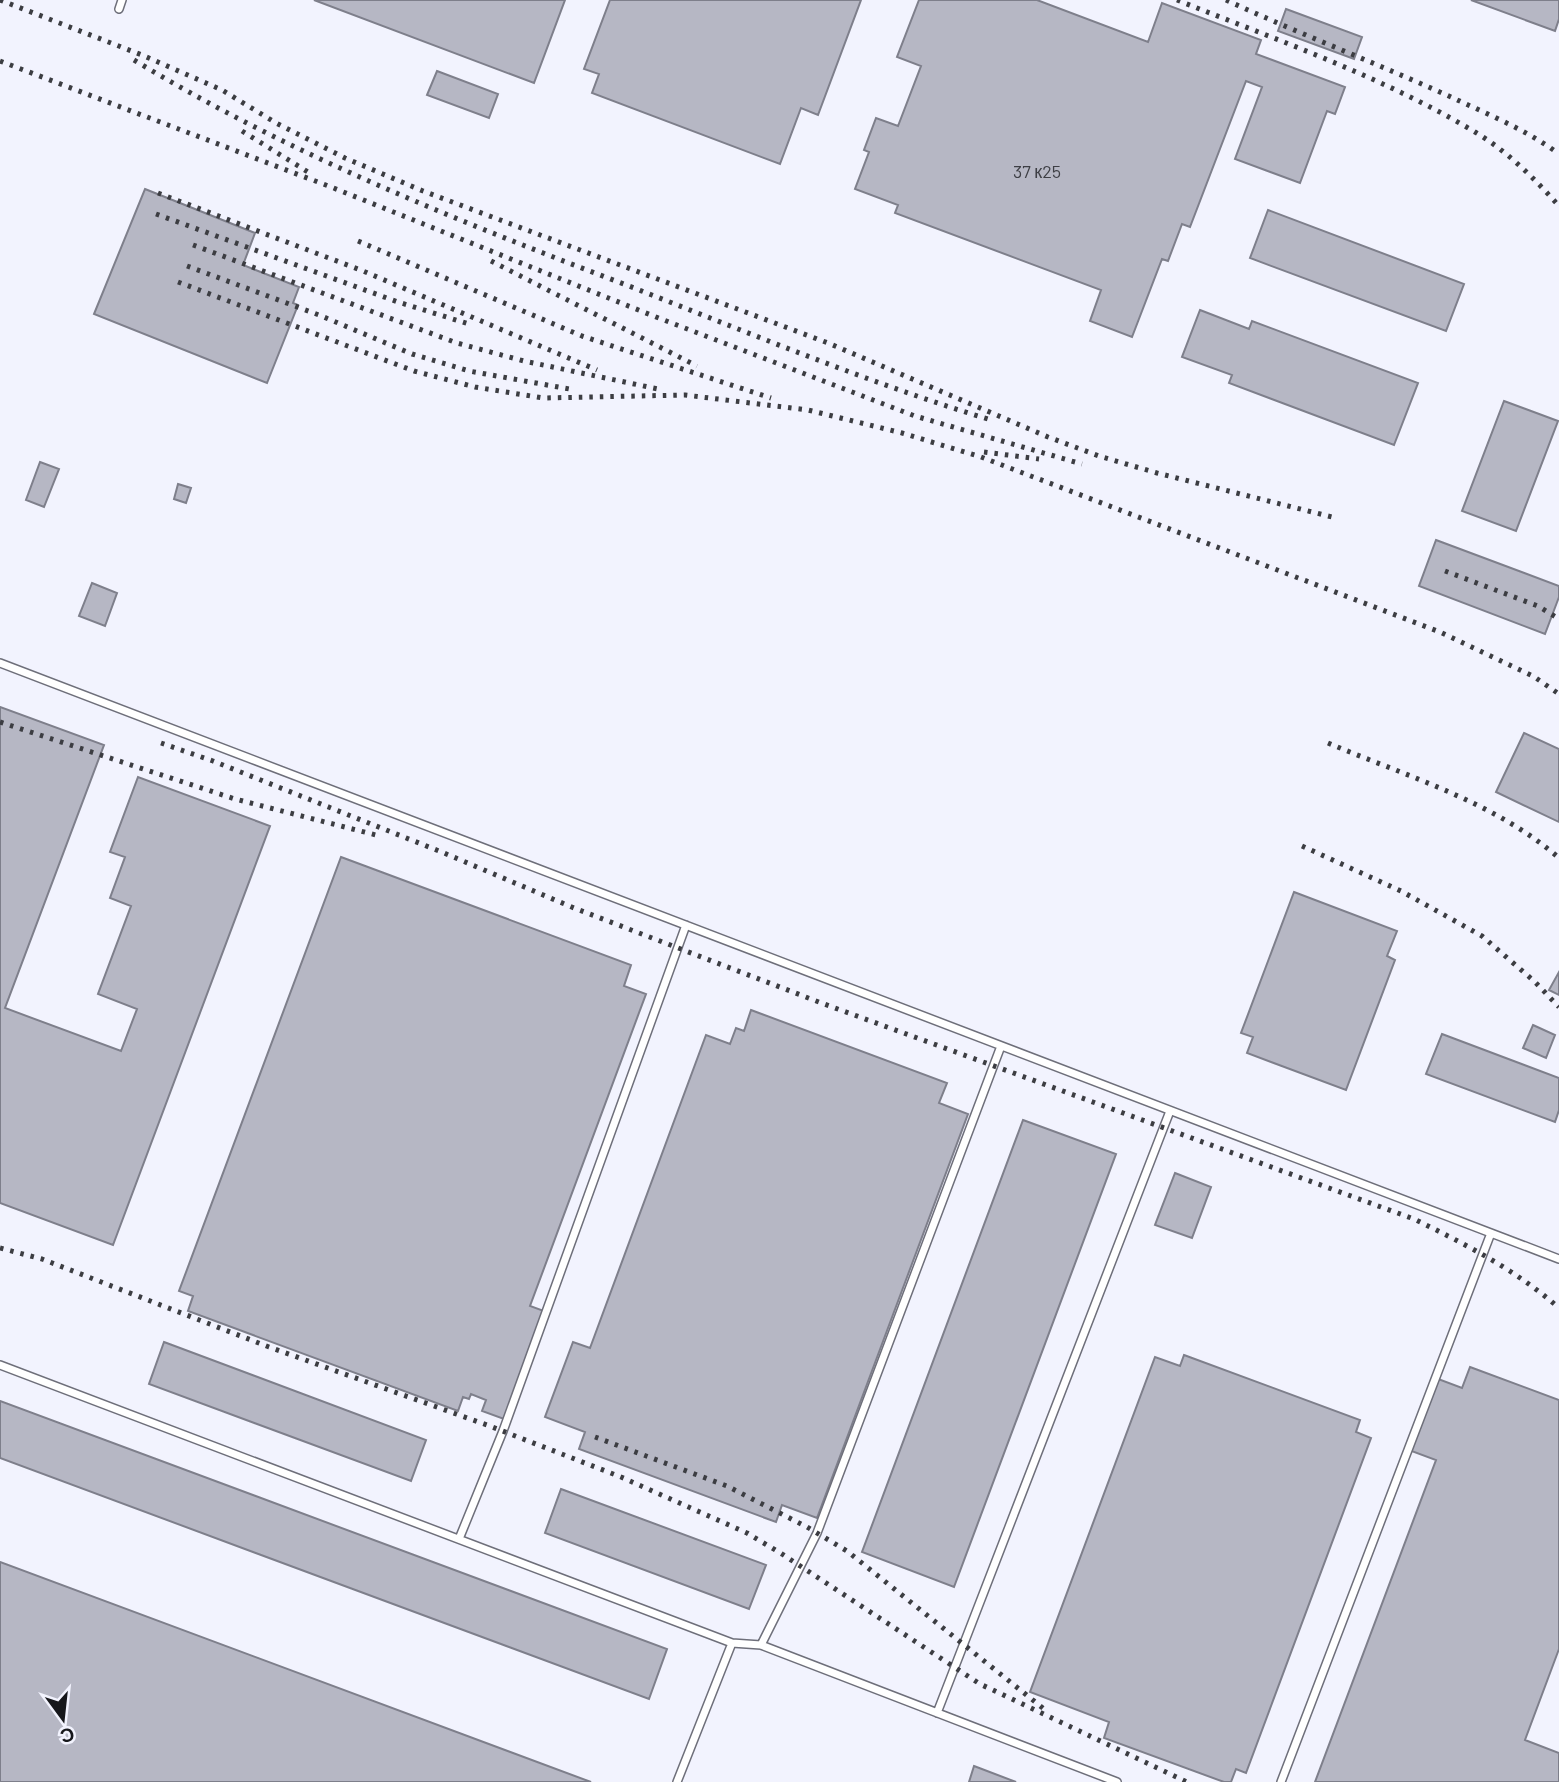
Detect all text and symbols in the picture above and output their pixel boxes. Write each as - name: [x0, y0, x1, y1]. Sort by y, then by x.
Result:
- house number: 37 к25: [1013, 160, 1061, 182]
- north arrow: [28, 1684, 98, 1754]
- text: С: [58, 1723, 77, 1749]

